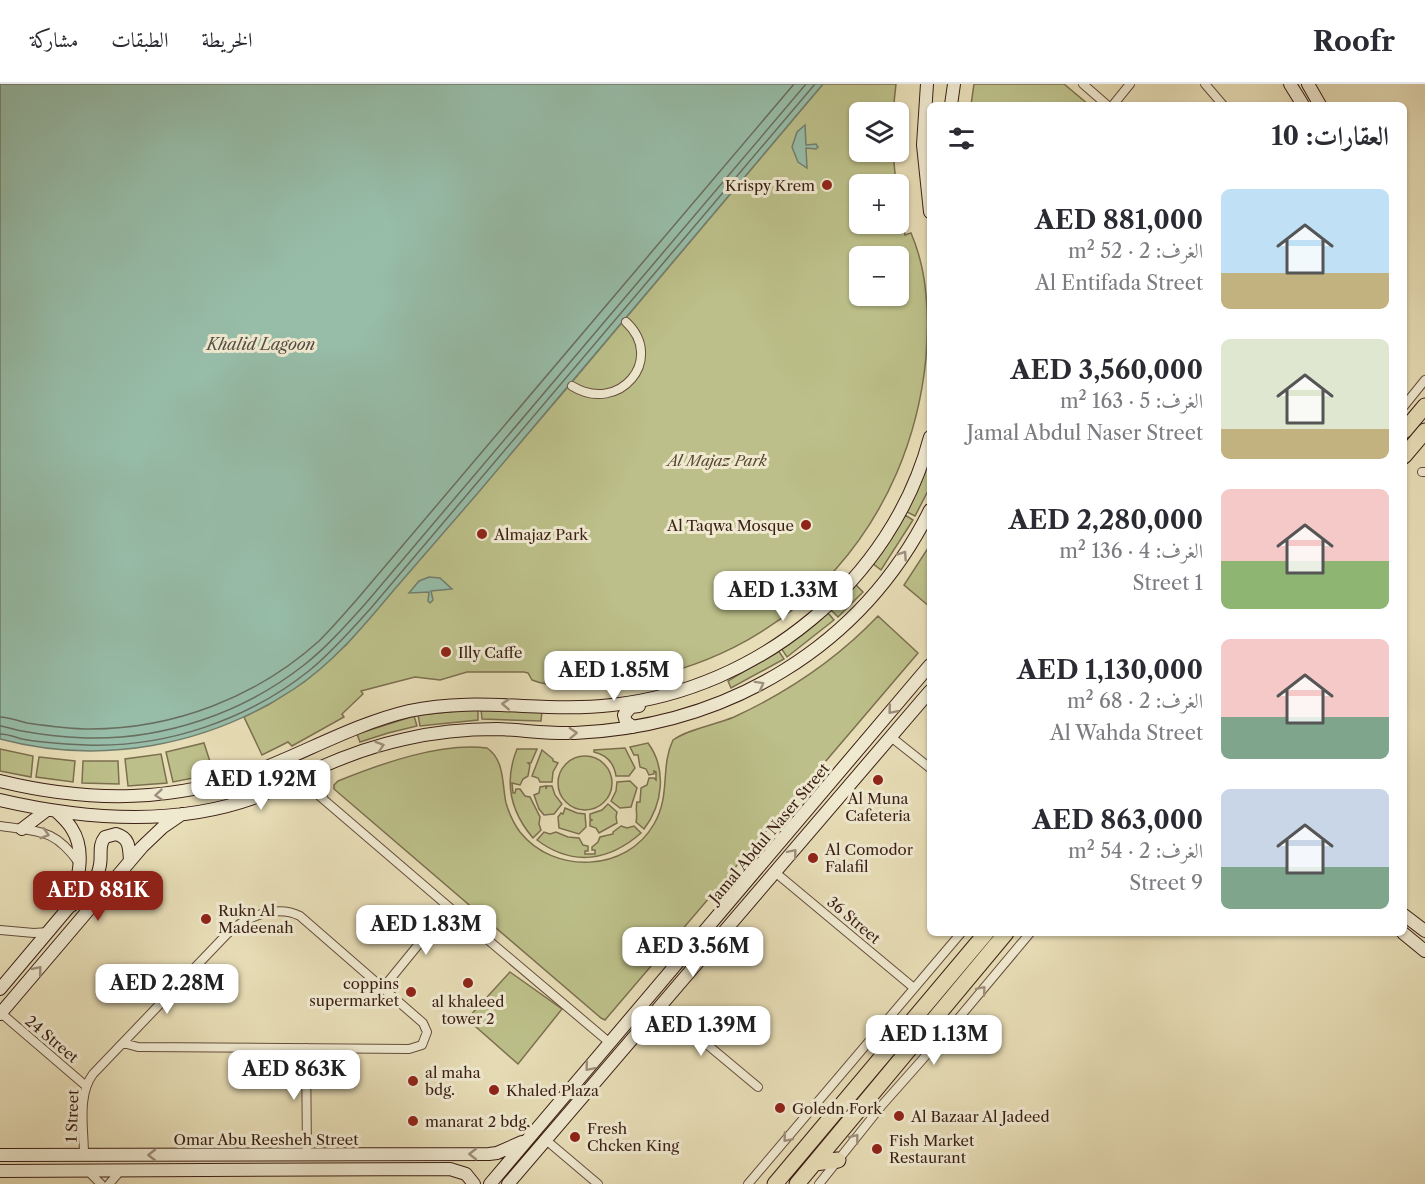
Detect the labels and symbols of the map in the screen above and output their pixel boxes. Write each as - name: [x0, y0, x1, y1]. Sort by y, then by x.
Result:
- place label: Krispy Krem: [725, 176, 815, 195]
- marker: Krispy Krem: [820, 178, 834, 192]
- water label: Khalid Lagoon: [205, 334, 315, 354]
- park label: Al Majaz Park: [665, 451, 767, 470]
- place label: Al Taqwa Mosque: [666, 516, 794, 535]
- marker: Al Taqwa Mosque: [799, 518, 813, 532]
- place label: Almajaz Park: [493, 525, 589, 544]
- marker: Almajaz Park: [475, 527, 489, 541]
- one-way arrow: [896, 551, 907, 562]
- pin: AED 1.33M: [714, 571, 852, 622]
- place label: Illy Caffe: [458, 643, 522, 662]
- marker: Illy Caffe: [439, 645, 453, 659]
- pin: AED 1.85M: [545, 651, 683, 702]
- one-way arrow: [754, 680, 764, 692]
- one-way arrow: [501, 698, 510, 711]
- one-way arrow: [888, 703, 899, 714]
- one-way arrow: [568, 726, 577, 739]
- one-way arrow: [374, 741, 385, 753]
- street label: Jamal Abdul Naser Street: [704, 759, 834, 908]
- pin: AED 1.92M: [192, 760, 330, 811]
- marker: Al Muna Cafeteria: [871, 773, 885, 787]
- one-way arrow: [155, 788, 164, 801]
- place label: Al Muna Cafeteria: [845, 789, 911, 825]
- one-way arrow: [39, 827, 50, 839]
- place label: Al Comodor Falafil: [824, 840, 914, 876]
- one-way arrow: [786, 849, 797, 860]
- marker: Al Comodor Falafil: [806, 851, 820, 865]
- pin: AED 881K: [36, 871, 160, 922]
- street label: 36 Street: [824, 892, 885, 948]
- place label: Rukn Al Madeenah: [218, 901, 294, 937]
- pin: AED 1.83M: [357, 905, 495, 956]
- marker: Rukn Al Madeenah: [199, 912, 213, 926]
- pin: AED 3.56M: [624, 927, 762, 978]
- pin: AED 2.28M: [98, 964, 236, 1015]
- one-way arrow: [31, 966, 42, 977]
- place label: coppins supermarket: [309, 974, 400, 1010]
- marker: al khaleed tower 2: [461, 976, 475, 990]
- marker: coppins supermarket: [404, 985, 418, 999]
- one-way arrow: [975, 986, 986, 997]
- place label: al khaleed tower 2: [432, 992, 504, 1028]
- pin: AED 1.39M: [632, 1006, 770, 1057]
- street label: 24 Street: [21, 1011, 83, 1067]
- pin: AED 1.13M: [865, 1015, 1003, 1066]
- pin: AED 863K: [232, 1050, 356, 1101]
- one-way arrow: [586, 1060, 597, 1071]
- place label: al maha bdg.: [425, 1063, 481, 1099]
- marker: al maha bdg.: [406, 1074, 420, 1088]
- place label: Khaled Plaza: [506, 1081, 599, 1100]
- marker: Khaled Plaza: [487, 1083, 501, 1097]
- street label: 1 Street: [62, 1089, 82, 1143]
- place label: Goledn Fork: [792, 1099, 883, 1118]
- marker: Goledn Fork: [773, 1101, 787, 1115]
- place label: Al Bazaar Al Jadeed: [910, 1107, 1050, 1126]
- marker: Al Bazaar Al Jadeed: [892, 1109, 906, 1123]
- place label: manarat 2 bdg.: [425, 1112, 530, 1131]
- marker: manarat 2 bdg.: [406, 1114, 420, 1128]
- place label: Fresh Chcken King: [587, 1119, 679, 1155]
- street label: Omar Abu Reesheh Street: [173, 1130, 359, 1149]
- marker: Fresh Chcken King: [568, 1130, 582, 1144]
- one-way arrow: [783, 1131, 794, 1142]
- place label: Fish Market Restaurant: [889, 1131, 975, 1167]
- one-way arrow: [848, 1134, 859, 1145]
- marker: Fish Market Restaurant: [870, 1142, 884, 1156]
- one-way arrow: [148, 1148, 157, 1161]
- one-way arrow: [469, 1148, 478, 1160]

